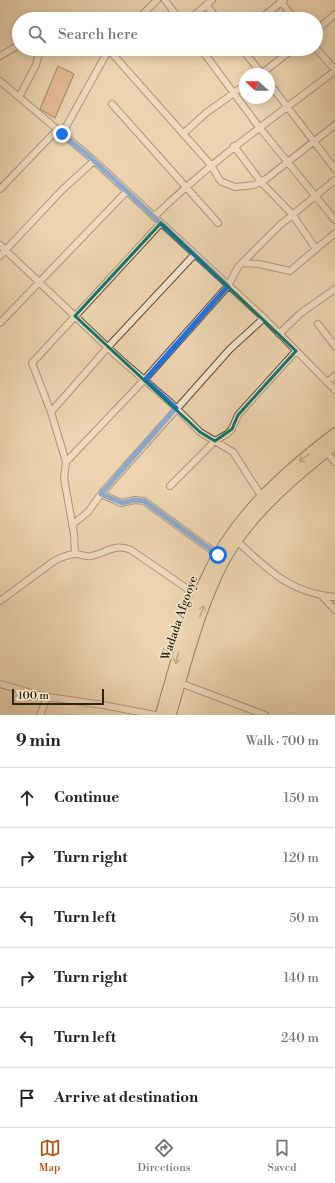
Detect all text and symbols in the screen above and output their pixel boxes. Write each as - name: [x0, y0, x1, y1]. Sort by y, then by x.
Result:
- search box: [12, 12, 323, 56]
- icon: search: [26, 23, 48, 45]
- text: Search here: [58, 25, 138, 44]
- north arrow: [239, 68, 275, 104]
- route end: [53, 125, 71, 143]
- one-way arrow: [299, 454, 310, 462]
- route start: [209, 546, 227, 564]
- street label: Wadada Afgooye: [158, 574, 201, 663]
- one-way arrow: [198, 605, 206, 617]
- one-way arrow: [173, 652, 181, 665]
- scale bar: [12, 687, 104, 706]
- text: 100 m: [18, 689, 49, 703]
- text: 9 min: [16, 730, 61, 752]
- text: Walk · 700 m: [246, 733, 319, 749]
- icon: ahead: [16, 787, 38, 809]
- text: Continue: [54, 788, 119, 807]
- text: 150 m: [284, 790, 319, 806]
- icon: right: [16, 847, 38, 869]
- text: Turn right: [54, 848, 128, 867]
- text: 120 m: [283, 850, 319, 866]
- icon: left: [16, 907, 38, 929]
- text: Turn left: [54, 908, 116, 927]
- text: 50 m: [289, 910, 319, 926]
- icon: right: [16, 967, 38, 989]
- text: Turn right: [54, 968, 128, 987]
- text: 140 m: [283, 970, 319, 986]
- icon: left: [16, 1027, 38, 1049]
- text: Turn left: [54, 1028, 116, 1047]
- text: 240 m: [281, 1030, 319, 1046]
- icon: arrive: [16, 1087, 38, 1109]
- text: Arrive at destination: [54, 1088, 198, 1107]
- tab: Map: [39, 1137, 61, 1175]
- tab: Directions: [138, 1137, 191, 1175]
- tab: Saved: [268, 1137, 296, 1175]

